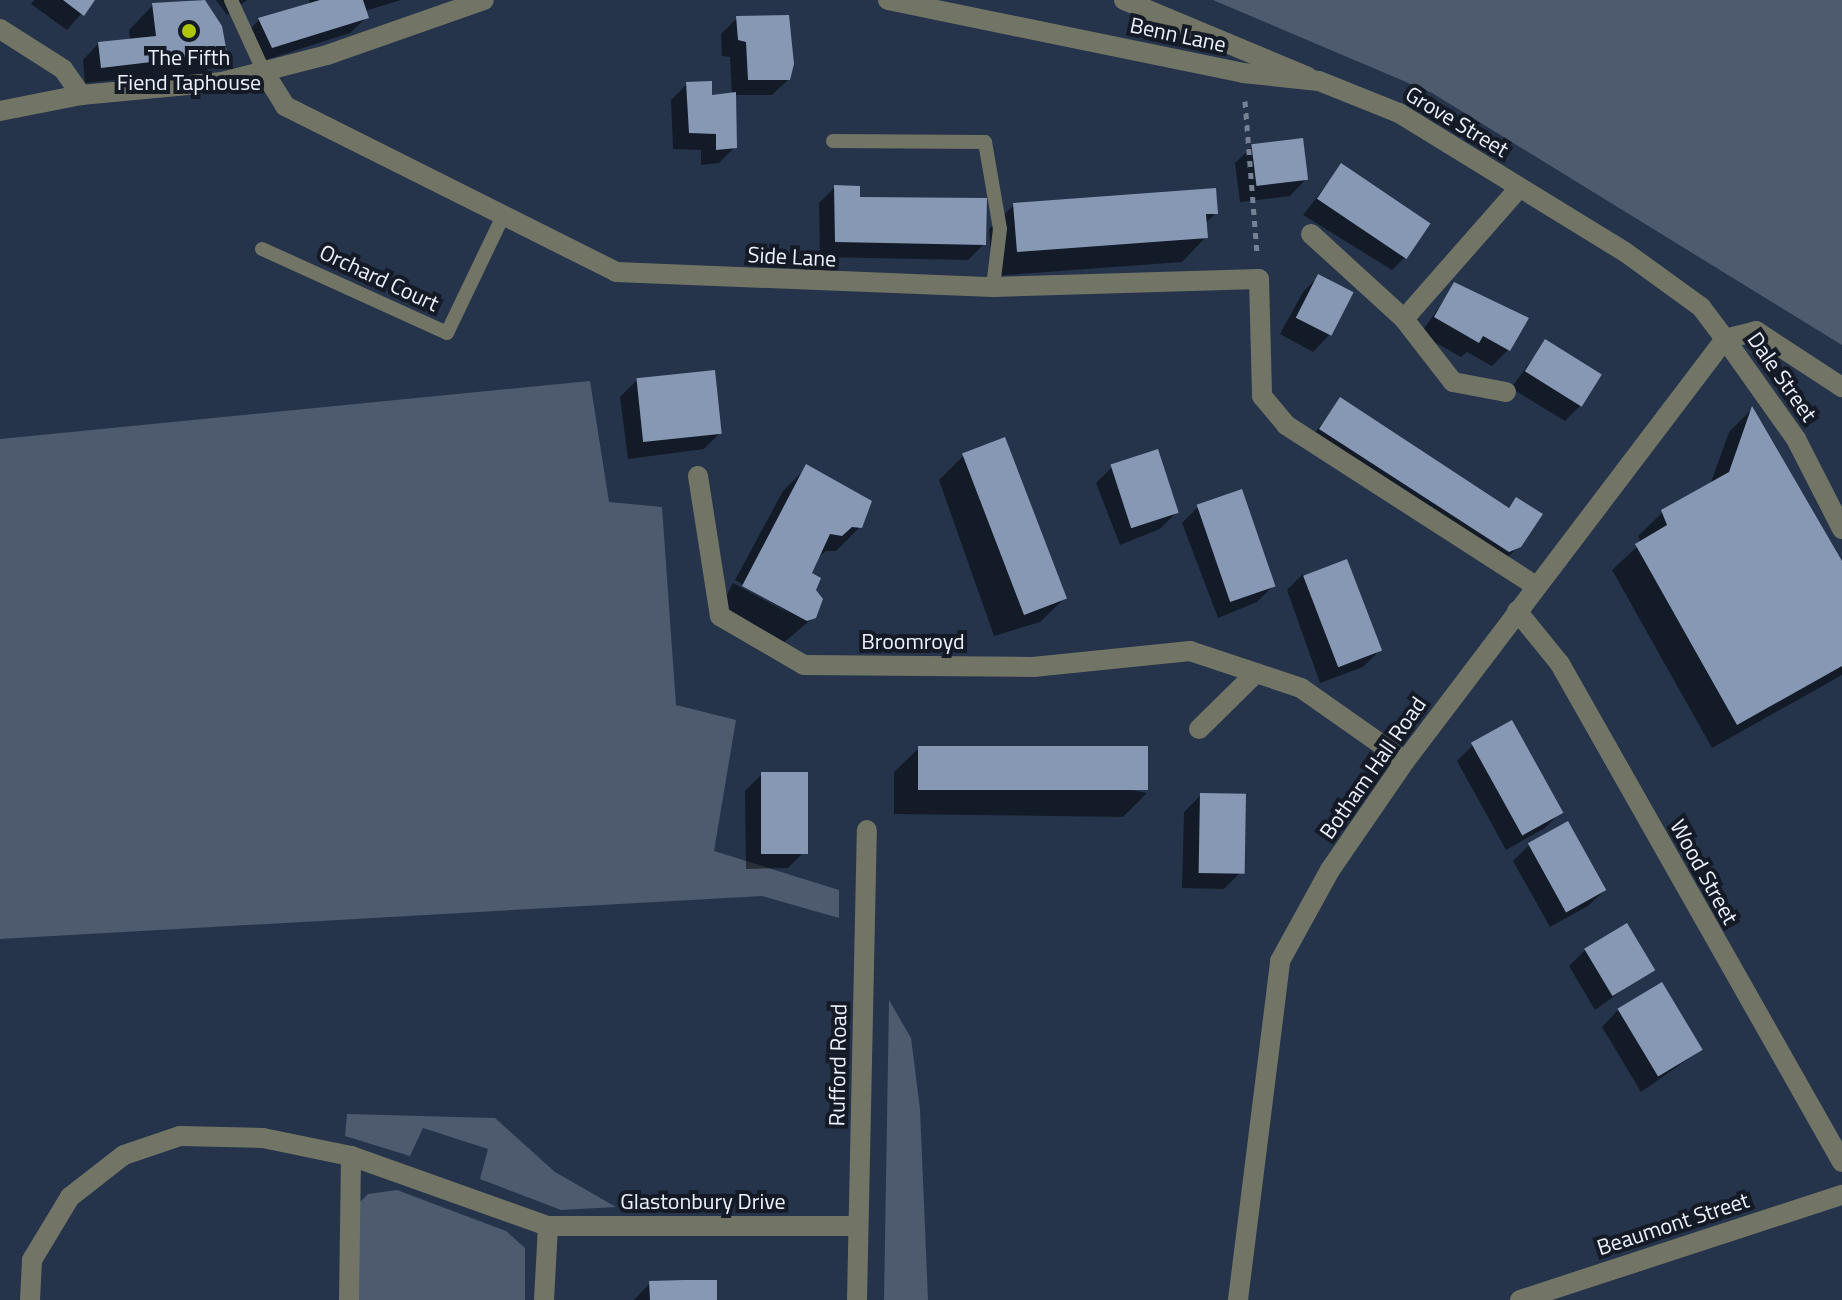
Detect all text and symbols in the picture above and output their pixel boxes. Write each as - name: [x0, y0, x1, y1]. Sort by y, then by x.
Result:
- street label: Benn Lane: [1128, 12, 1228, 58]
- marker: The Fifth Fiend Taphouse: [180, 22, 198, 40]
- place label: The Fifth Fiend Taphouse: [117, 44, 261, 96]
- street label: Grove Street: [1401, 81, 1513, 163]
- street label: Orchard Court: [315, 239, 443, 317]
- street label: Side Lane: [747, 241, 837, 273]
- street label: Dale Street: [1742, 327, 1822, 427]
- street label: Broomroyd: [861, 629, 965, 655]
- street label: Botham Hall Road: [1314, 692, 1432, 844]
- street label: Wood Street: [1664, 815, 1744, 929]
- street label: Rufford Road: [824, 1003, 852, 1127]
- street label: Beaumont Street: [1594, 1187, 1752, 1261]
- street label: Glastonbury Drive: [620, 1189, 786, 1215]

